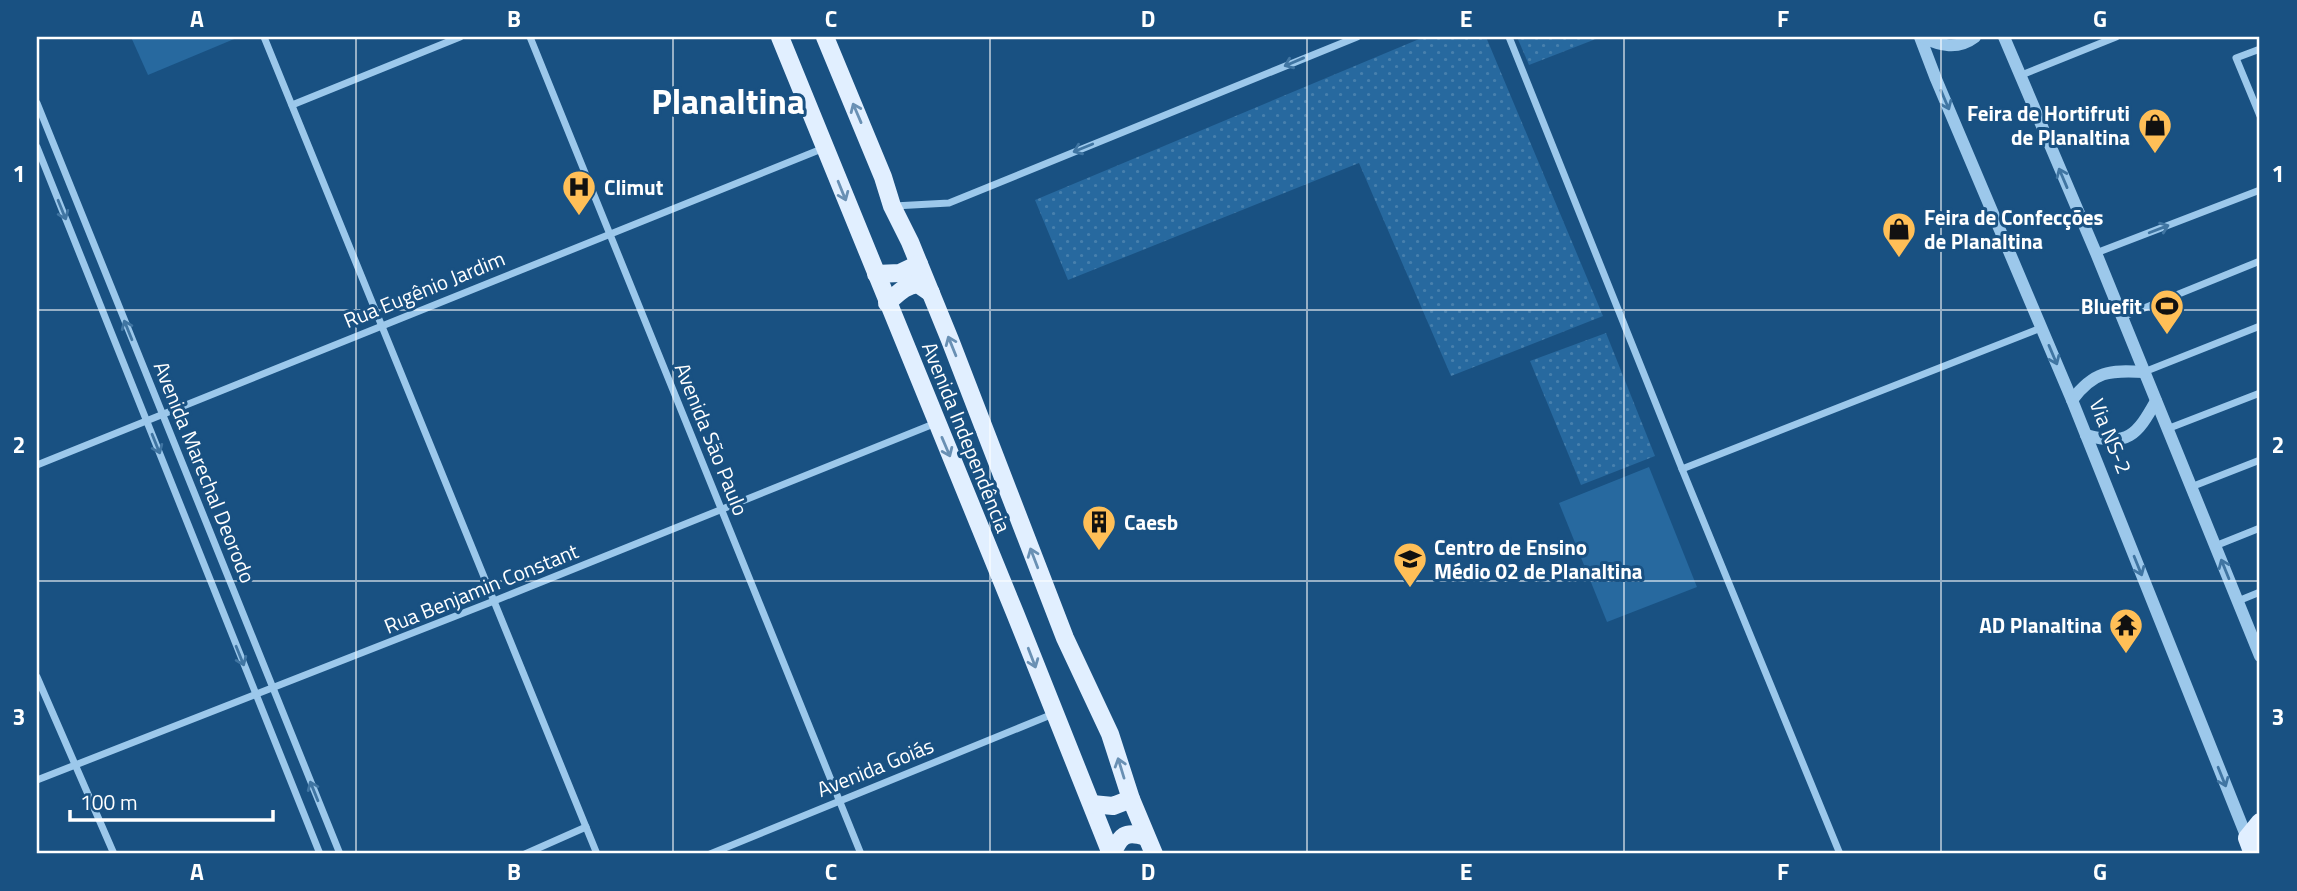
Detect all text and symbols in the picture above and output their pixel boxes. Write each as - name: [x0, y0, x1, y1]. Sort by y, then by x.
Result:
- text: A: [190, 1, 204, 36]
- text: B: [507, 1, 521, 36]
- text: C: [825, 1, 837, 36]
- text: D: [1141, 1, 1155, 36]
- text: E: [1460, 1, 1472, 36]
- text: F: [1777, 1, 1789, 36]
- text: G: [2093, 1, 2107, 36]
- one-way arrow: [1284, 56, 1305, 69]
- district label: Planaltina: [651, 74, 805, 128]
- one-way arrow: [1939, 89, 1952, 111]
- place label: Feira de Hortifruti de Planaltina: [1967, 97, 2130, 153]
- one-way arrow: [849, 102, 862, 124]
- shop icon: Feira de Hortifruti de Planaltina: [2136, 106, 2174, 155]
- one-way arrow: [1073, 143, 1095, 156]
- text: 1: [13, 156, 25, 191]
- text: 1: [2272, 156, 2284, 191]
- hospital icon: Climut: [560, 168, 598, 217]
- one-way arrow: [2056, 168, 2069, 189]
- place label: Climut: [604, 171, 664, 203]
- one-way arrow: [836, 179, 849, 201]
- one-way arrow: [57, 199, 70, 221]
- place label: Feira de Confecções de Planaltina: [1924, 201, 2104, 257]
- shop icon: Feira de Confecções de Planaltina: [1880, 210, 1918, 259]
- one-way arrow: [2148, 221, 2170, 234]
- street label: Rua Eugênio Jardim: [338, 242, 510, 336]
- sports icon: Bluefit: [2148, 287, 2186, 336]
- place label: Bluefit: [2081, 290, 2142, 322]
- one-way arrow: [121, 320, 134, 341]
- one-way arrow: [944, 335, 957, 357]
- street label: Avenida Independência: [914, 337, 1020, 538]
- one-way arrow: [2047, 344, 2060, 365]
- street label: Avenida Marechal Deorodo: [146, 356, 264, 588]
- street label: Avenida São Paulo: [667, 358, 757, 520]
- street label: Via NS-2: [2081, 394, 2141, 478]
- text: 2: [13, 427, 25, 462]
- text: 2: [2272, 427, 2284, 462]
- one-way arrow: [150, 433, 163, 455]
- one-way arrow: [940, 436, 953, 457]
- building icon: Caesb: [1080, 503, 1118, 552]
- place label: Caesb: [1124, 506, 1178, 538]
- place label: Centro de Ensino Médio 02 de Planaltina: [1434, 531, 1643, 587]
- street label: Rua Benjamin Constant: [379, 534, 584, 642]
- school or university icon: Centro de Ensino Médio 02 de Planaltina: [1391, 540, 1429, 589]
- one-way arrow: [1027, 547, 1039, 569]
- one-way arrow: [2133, 554, 2146, 576]
- one-way arrow: [2217, 559, 2230, 581]
- temple icon: AD Planaltina: [2107, 606, 2145, 655]
- place label: AD Planaltina: [1979, 609, 2102, 641]
- one-way arrow: [235, 644, 248, 666]
- one-way arrow: [1027, 646, 1040, 668]
- text: 3: [13, 699, 25, 734]
- text: 3: [2272, 699, 2284, 734]
- street label: Avenida Goiás: [812, 729, 938, 805]
- one-way arrow: [1113, 757, 1126, 779]
- one-way arrow: [2217, 766, 2230, 787]
- scale bar: [70, 779, 273, 823]
- one-way arrow: [307, 781, 320, 802]
- text: 100 m: [80, 786, 137, 818]
- text: A: [190, 854, 204, 889]
- text: B: [507, 854, 521, 889]
- text: C: [825, 854, 837, 889]
- text: D: [1141, 854, 1155, 889]
- text: E: [1460, 854, 1472, 889]
- text: F: [1777, 854, 1789, 889]
- text: G: [2093, 854, 2107, 889]

